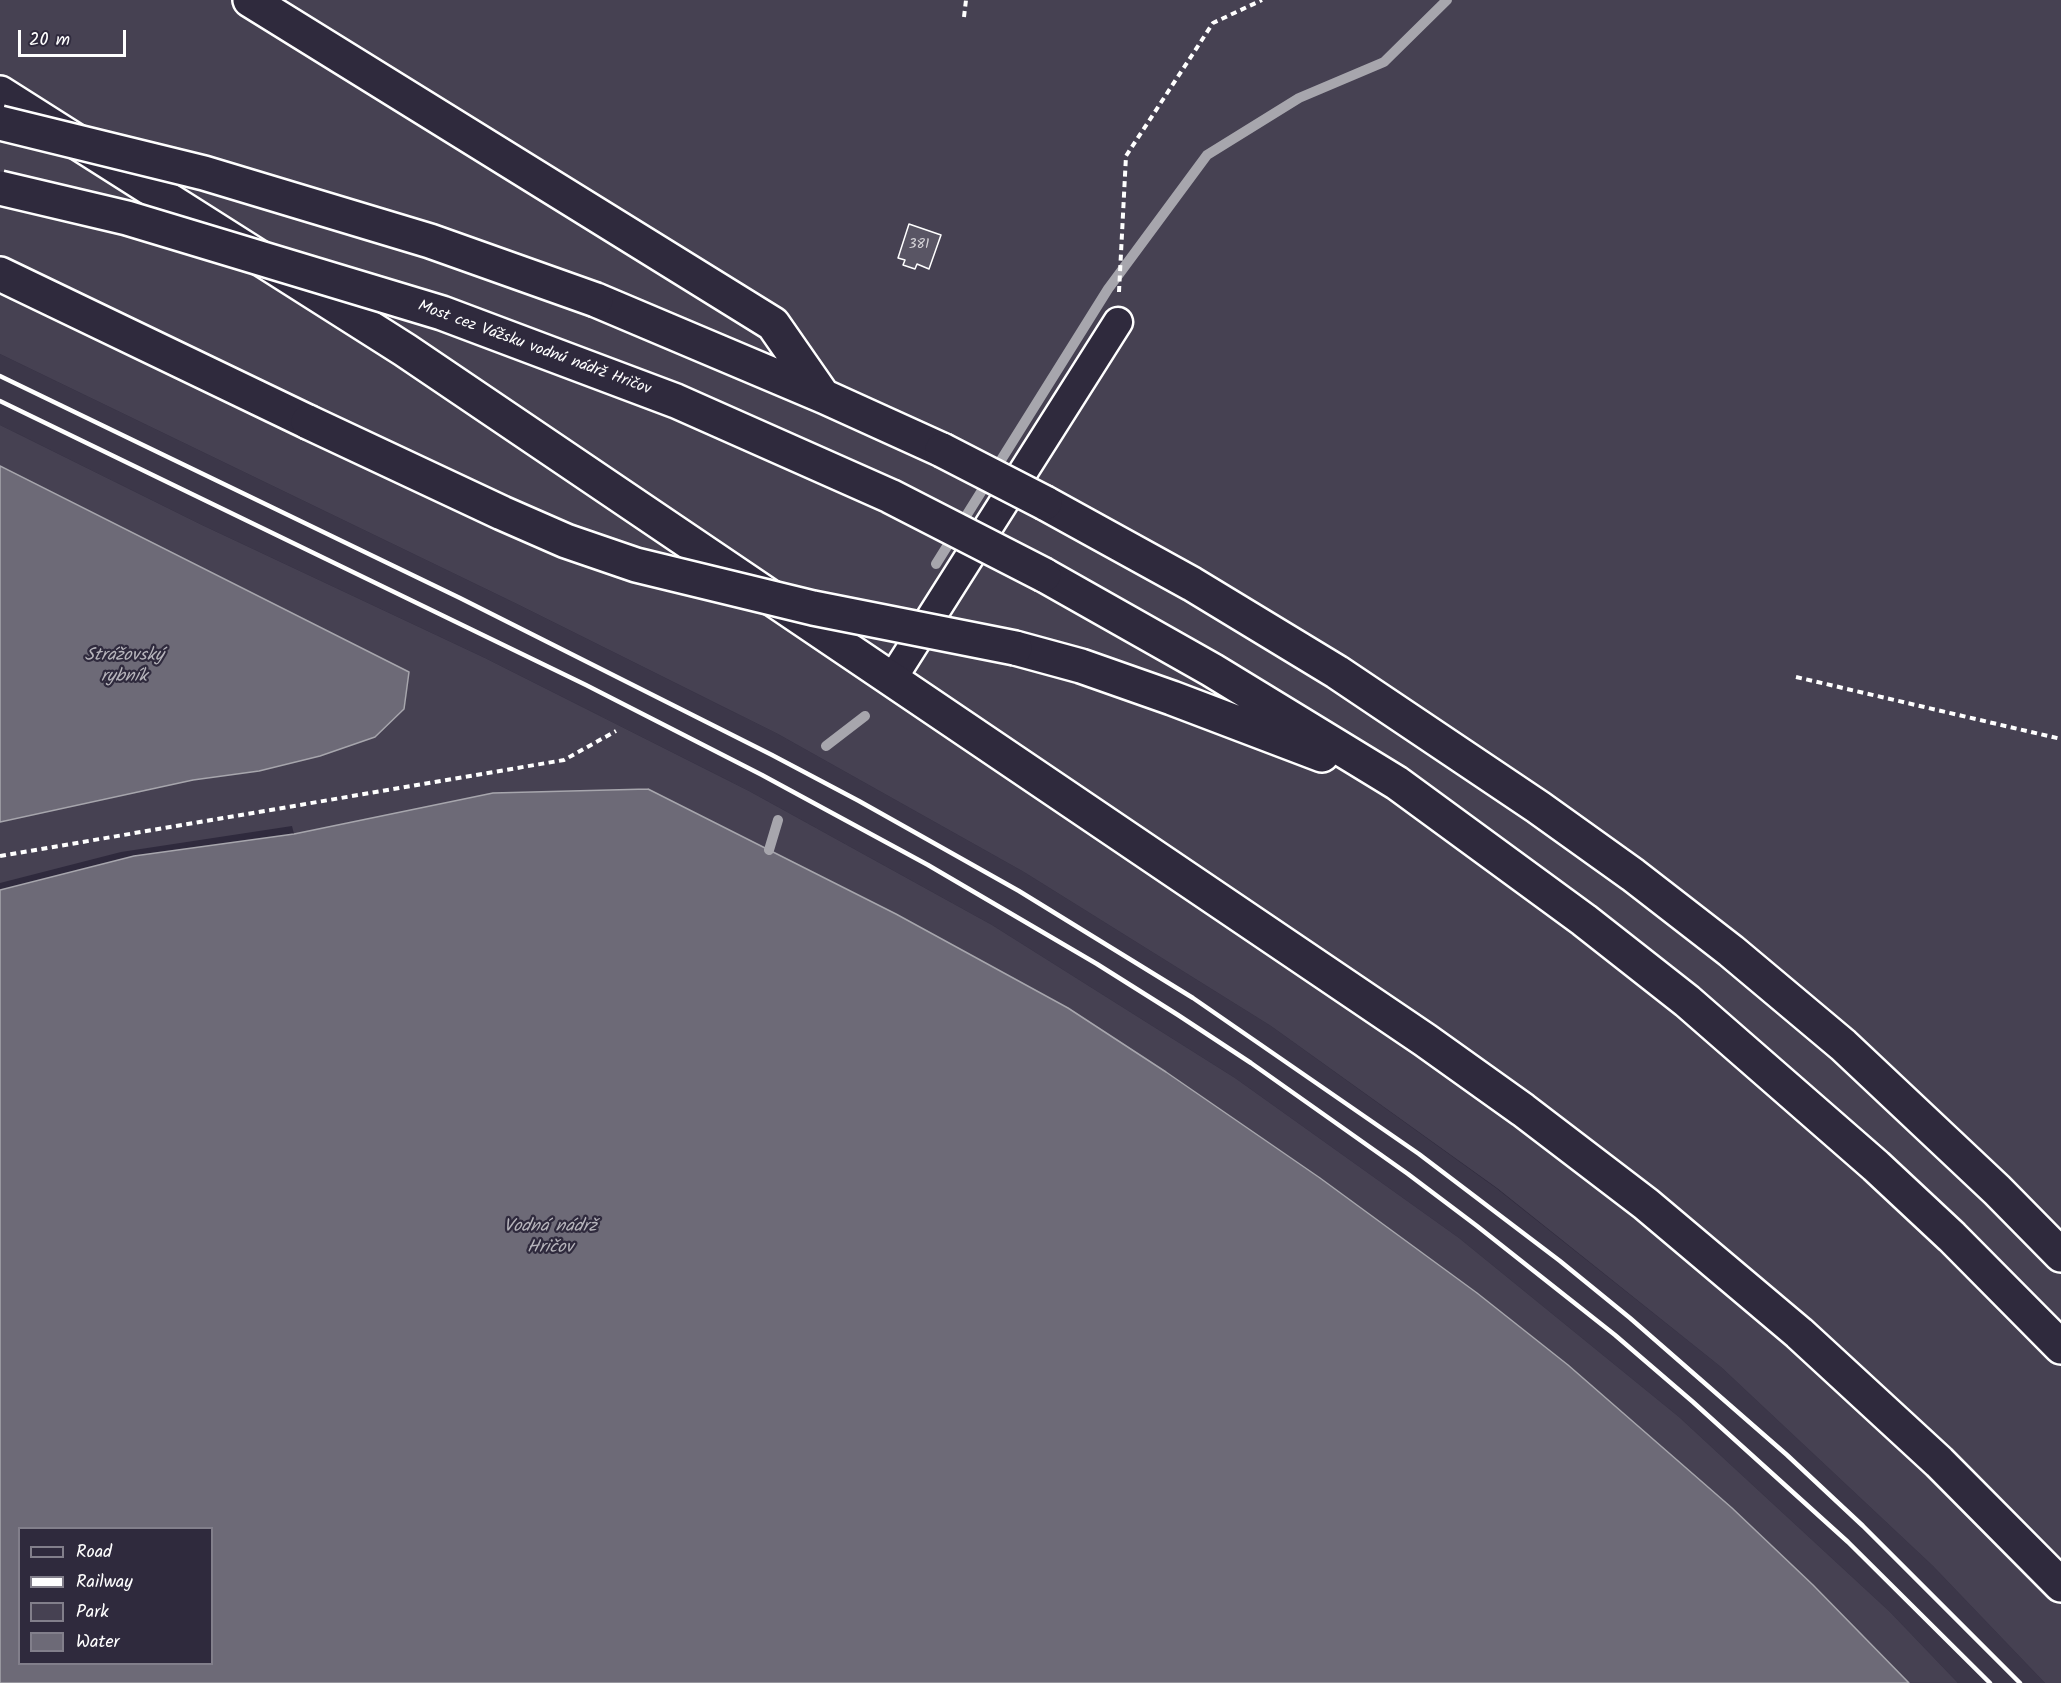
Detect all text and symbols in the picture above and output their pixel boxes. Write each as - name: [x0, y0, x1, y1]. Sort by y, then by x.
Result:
- scale bar: [21, 18, 129, 56]
- text: 20 m: [29, 26, 70, 55]
- house number: 381: [909, 238, 929, 254]
- street label: Most cez Vážsku vodnú nádrž Hričov: [415, 298, 653, 400]
- water label: Strážovský rybník: [84, 646, 164, 688]
- water label: Vodná nádrž Hričov: [504, 1217, 596, 1260]
- legend: [18, 1527, 213, 1665]
- text: Road: [76, 1538, 112, 1567]
- text: Railway: [76, 1568, 133, 1597]
- text: Park: [76, 1598, 109, 1627]
- text: Water: [76, 1628, 120, 1657]

